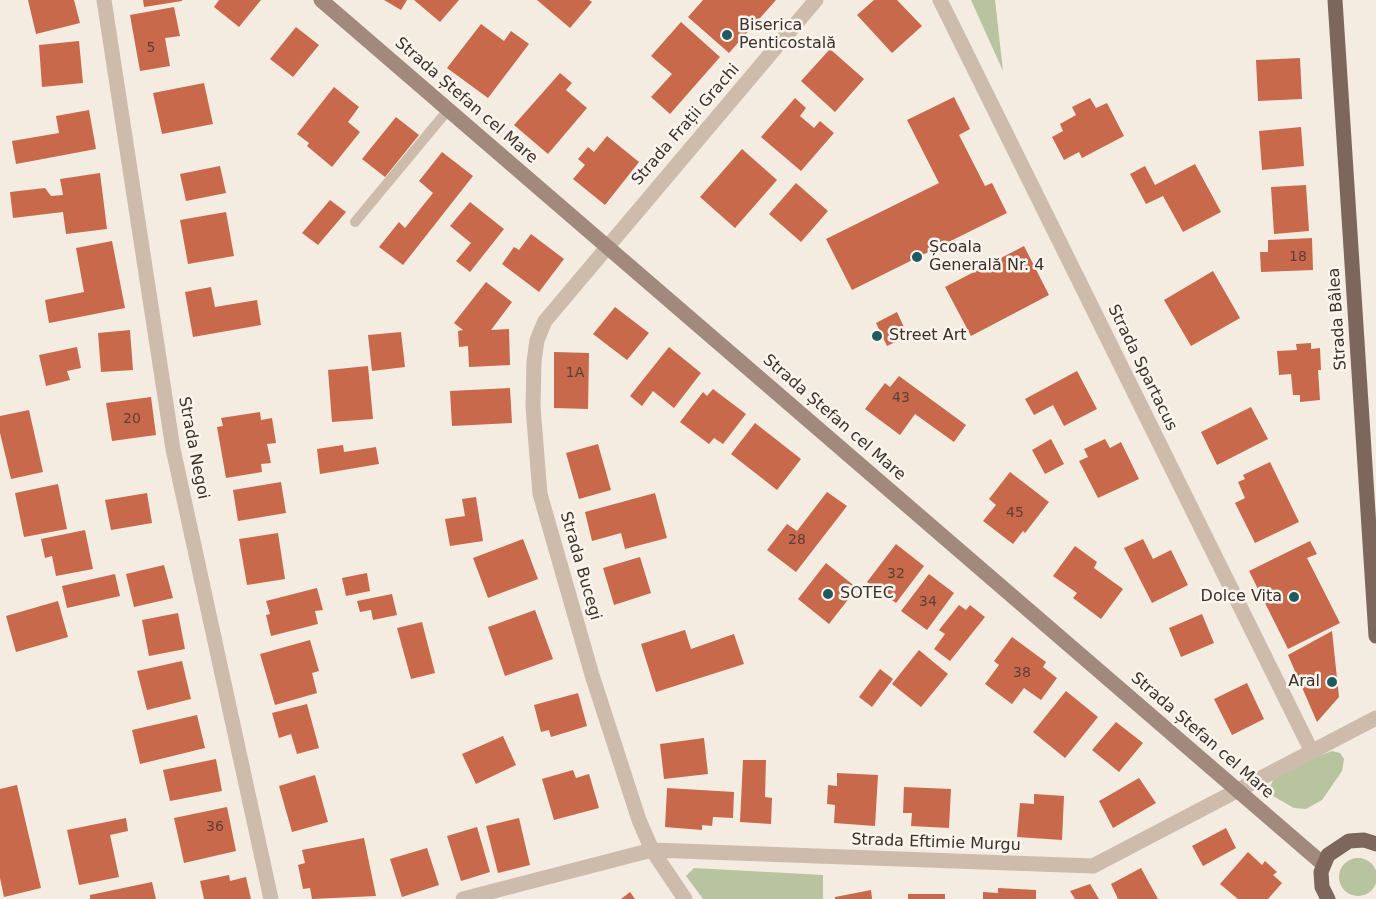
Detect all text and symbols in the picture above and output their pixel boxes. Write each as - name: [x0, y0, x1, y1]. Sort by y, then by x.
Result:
- place label: Biserica Penticostală: [739, 16, 836, 54]
- marker: Biserica Penticostală: [720, 28, 734, 42]
- street label: Strada Ștefan cel Mare: [391, 34, 541, 168]
- house number: 5: [147, 40, 155, 56]
- street label: Strada Frații Grachi: [628, 60, 744, 190]
- place label: Școala Generală Nr. 4: [929, 238, 1044, 276]
- house number: 18: [1289, 249, 1307, 265]
- marker: Școala Generală Nr. 4: [910, 250, 924, 264]
- street label: Strada Bâlea: [1325, 267, 1351, 371]
- street label: Strada Spartacus: [1103, 302, 1181, 434]
- place label: Street Art: [889, 326, 966, 346]
- marker: Street Art: [870, 329, 884, 343]
- street label: Strada Ștefan cel Mare: [759, 351, 909, 485]
- house number: 1A: [566, 365, 584, 381]
- house number: 43: [892, 390, 910, 406]
- street label: Strada Negoi: [174, 395, 212, 501]
- house number: 20: [123, 411, 141, 427]
- house number: 45: [1006, 505, 1024, 521]
- street label: Strada Bucegi: [555, 509, 605, 623]
- house number: 28: [788, 532, 806, 548]
- house number: 32: [887, 566, 905, 582]
- place label: SOTEC: [840, 584, 894, 604]
- marker: SOTEC: [821, 587, 835, 601]
- place label: Dolce Vita: [1201, 587, 1282, 607]
- marker: Dolce Vita: [1287, 590, 1301, 604]
- house number: 34: [919, 594, 937, 610]
- house number: 38: [1013, 665, 1031, 681]
- street label: Strada Ștefan cel Mare: [1127, 669, 1277, 803]
- place label: Aral: [1288, 672, 1320, 692]
- marker: Aral: [1325, 675, 1339, 689]
- house number: 36: [206, 819, 224, 835]
- street label: Strada Eftimie Murgu: [851, 830, 1021, 856]

